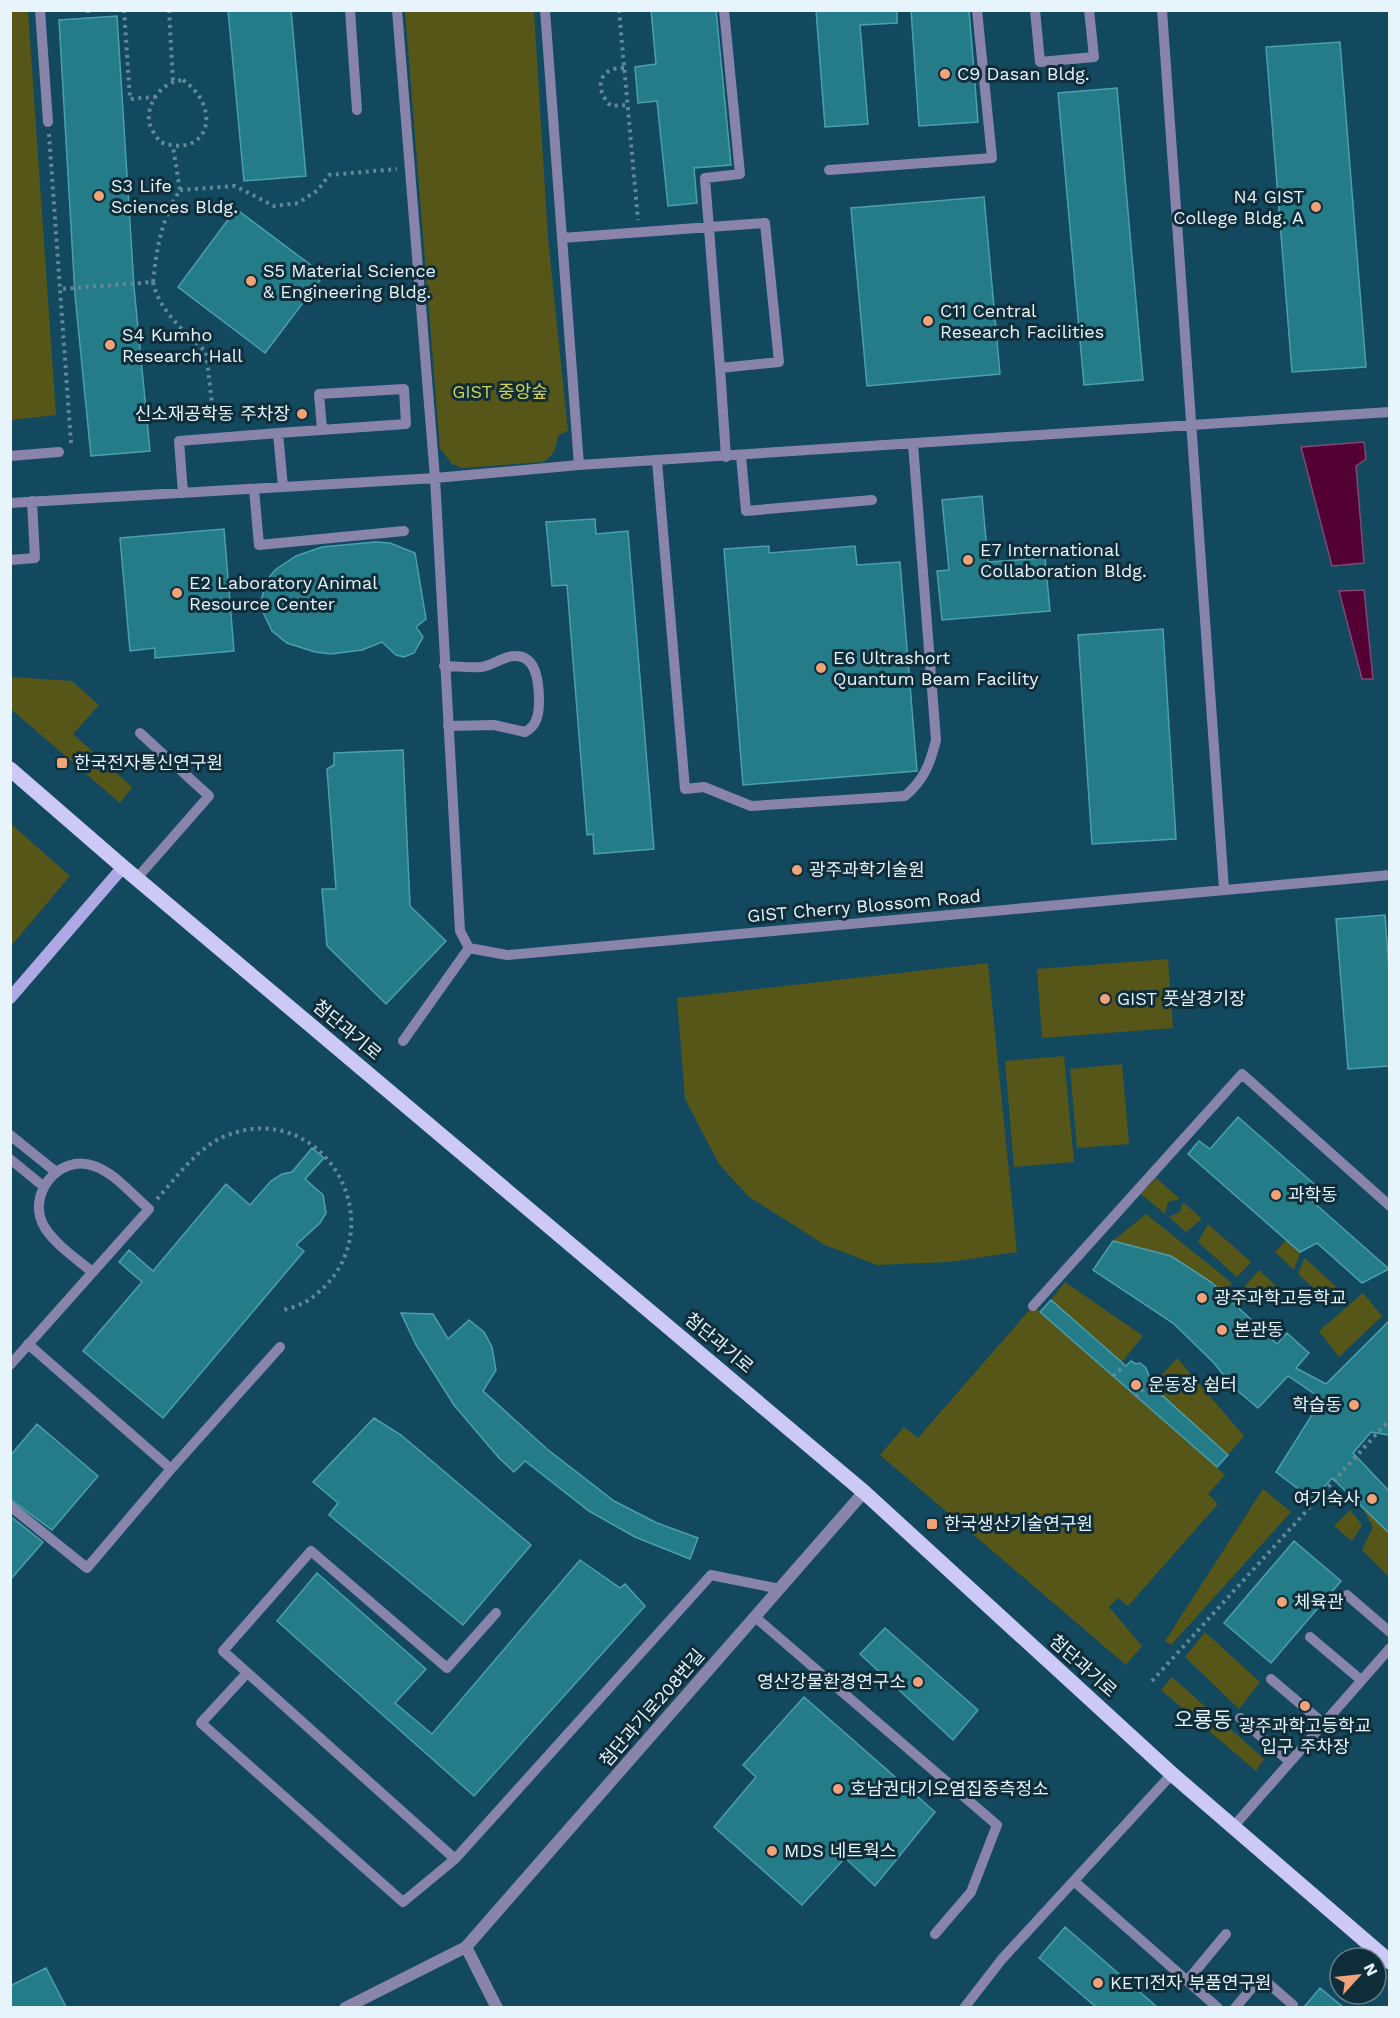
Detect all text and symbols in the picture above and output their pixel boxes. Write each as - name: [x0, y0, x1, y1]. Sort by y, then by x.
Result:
- place label: C9 Dasan Bldg.: [957, 63, 1090, 84]
- marker: C9 Dasan Bldg.: [938, 67, 952, 81]
- place label: S3 Life Sciences Bldg.: [111, 175, 238, 217]
- place label: N4 GIST College Bldg. A: [1173, 186, 1304, 228]
- marker: S3 Life Sciences Bldg.: [92, 189, 106, 203]
- marker: N4 GIST College Bldg. A: [1309, 200, 1323, 214]
- place label: S5 Material Science & Engineering Bldg.: [263, 260, 436, 302]
- marker: S5 Material Science & Engineering Bldg.: [244, 274, 258, 288]
- place label: C11 Central Research Facilities: [940, 300, 1104, 342]
- marker: C11 Central Research Facilities: [921, 314, 935, 328]
- place label: S4 Kumho Research Hall: [122, 324, 243, 366]
- marker: S4 Kumho Research Hall: [103, 338, 117, 352]
- park label: GIST 중앙숲: [452, 381, 548, 402]
- place label: 신소재공학동 주차장: [135, 403, 290, 424]
- marker: 신소재공학동 주차장: [295, 407, 309, 421]
- place label: E7 International Collaboration Bldg.: [980, 539, 1147, 581]
- marker: E7 International Collaboration Bldg.: [961, 553, 975, 567]
- place label: E2 Laboratory Animal Resource Center: [189, 572, 378, 614]
- marker: E2 Laboratory Animal Resource Center: [170, 586, 184, 600]
- place label: E6 Ultrashort Quantum Beam Facility: [833, 647, 1039, 689]
- marker: E6 Ultrashort Quantum Beam Facility: [814, 661, 828, 675]
- place label: 한국전자통신연구원: [74, 752, 223, 773]
- marker: 한국전자통신연구원: [55, 756, 69, 770]
- place label: 광주과학기술원: [809, 859, 925, 880]
- marker: 광주과학기술원: [790, 863, 804, 877]
- street label: GIST Cherry Blossom Road: [746, 885, 982, 926]
- place label: GIST 풋살경기장: [1117, 988, 1246, 1009]
- marker: GIST 풋살경기장: [1098, 992, 1112, 1006]
- street label: 첨단과기로: [309, 995, 386, 1064]
- place label: 과학동: [1288, 1184, 1338, 1205]
- marker: 과학동: [1269, 1188, 1283, 1202]
- place label: 광주과학고등학교: [1214, 1287, 1346, 1308]
- marker: 광주과학고등학교: [1195, 1291, 1209, 1305]
- street label: 첨단과기로: [681, 1308, 758, 1377]
- place label: 본관동: [1234, 1319, 1284, 1340]
- marker: 본관동: [1215, 1323, 1229, 1337]
- place label: 운동장 쉼터: [1148, 1374, 1237, 1395]
- marker: 운동장 쉼터: [1129, 1378, 1143, 1392]
- place label: 학습동: [1292, 1394, 1342, 1415]
- marker: 학습동: [1347, 1398, 1361, 1412]
- place label: 여기숙사: [1294, 1488, 1360, 1509]
- marker: 여기숙사: [1365, 1492, 1379, 1506]
- place label: 한국생산기술연구원: [944, 1513, 1093, 1534]
- marker: 한국생산기술연구원: [925, 1517, 939, 1531]
- place label: 체육관: [1294, 1591, 1344, 1612]
- marker: 체육관: [1275, 1595, 1289, 1609]
- street label: 첨단과기로: [1046, 1630, 1121, 1701]
- street label: 첨단과기로208번길: [595, 1645, 708, 1771]
- place label: 영산강물환경연구소: [757, 1671, 906, 1692]
- marker: 영산강물환경연구소: [911, 1675, 925, 1689]
- marker: 광주과학고등학교 입구 주차장: [1298, 1699, 1312, 1713]
- district label: 오룡동: [1174, 1707, 1232, 1732]
- place label: 광주과학고등학교 입구 주차장: [1239, 1715, 1371, 1757]
- place label: 호남권대기오염집중측정소: [850, 1778, 1049, 1799]
- marker: 호남권대기오염집중측정소: [831, 1782, 845, 1796]
- place label: MDS 네트웍스: [784, 1840, 896, 1861]
- marker: MDS 네트웍스: [765, 1844, 779, 1858]
- north arrow: [1328, 1946, 1388, 2006]
- text: N: [1360, 1960, 1382, 1979]
- place label: KETI전자 부품연구원: [1110, 1972, 1272, 1993]
- marker: KETI전자 부품연구원: [1091, 1976, 1105, 1990]

